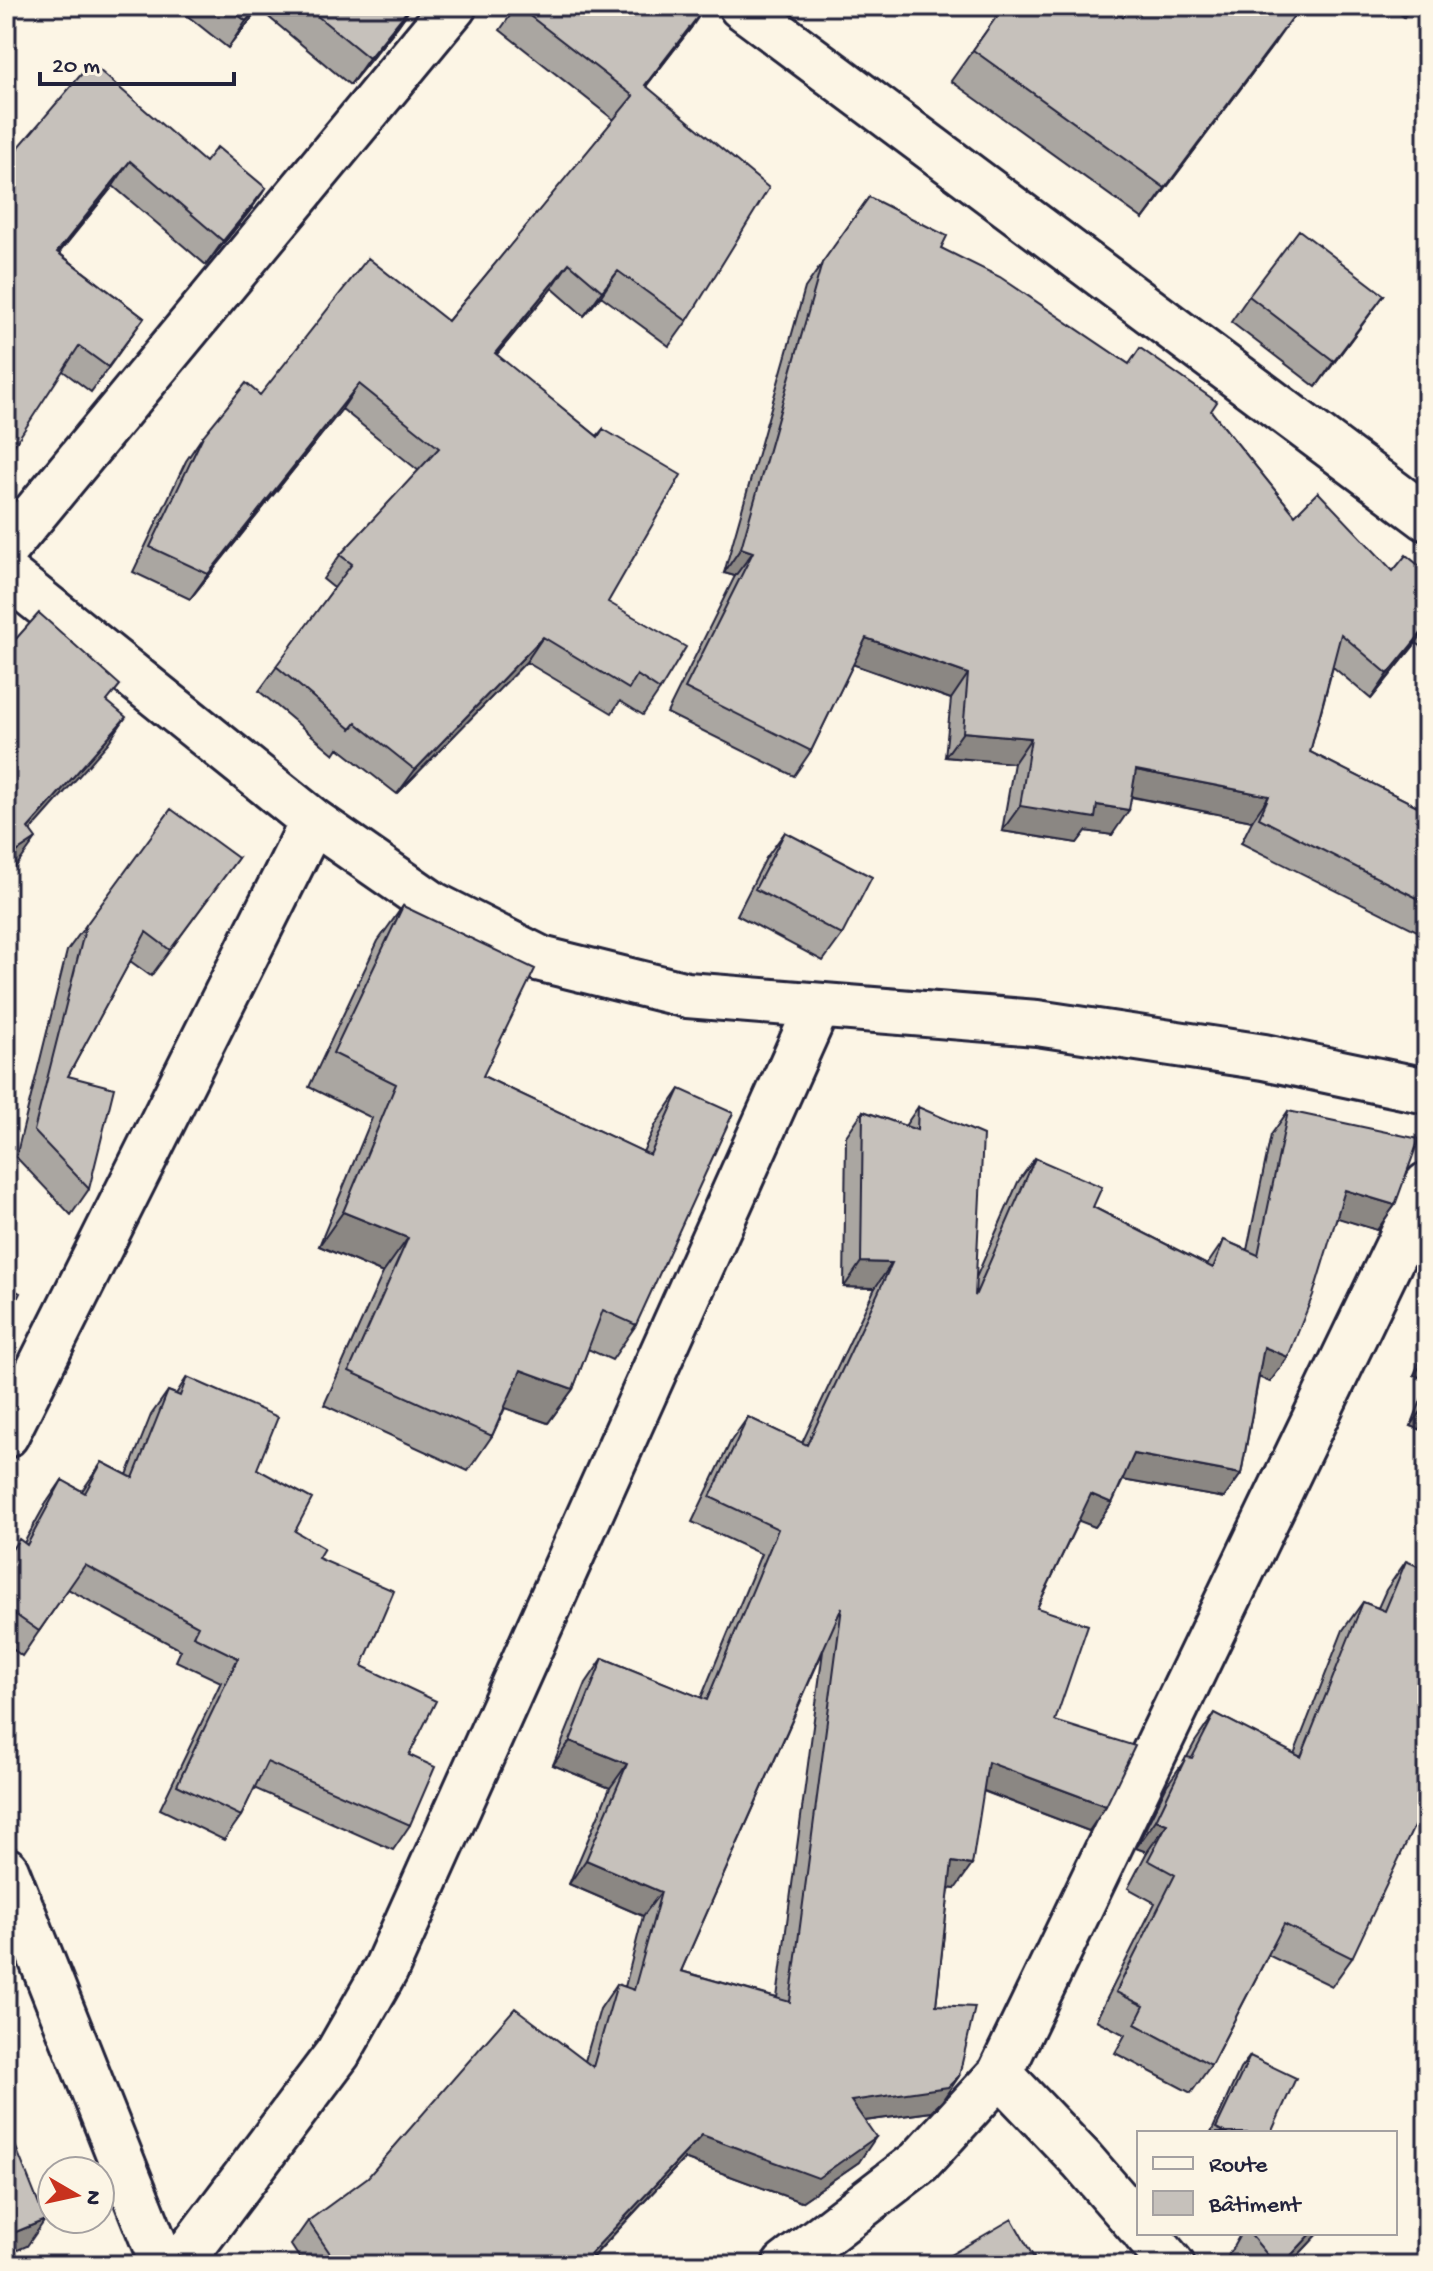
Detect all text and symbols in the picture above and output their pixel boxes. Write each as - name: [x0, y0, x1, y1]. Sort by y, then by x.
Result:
- scale bar: [40, 36, 234, 86]
- text: 20 m: [52, 53, 100, 82]
- legend: [1137, 2131, 1397, 2235]
- text: Route: [1209, 2152, 1268, 2181]
- north arrow: [36, 2155, 116, 2235]
- text: N: [78, 2188, 106, 2207]
- text: Bâtiment: [1208, 2192, 1302, 2221]

